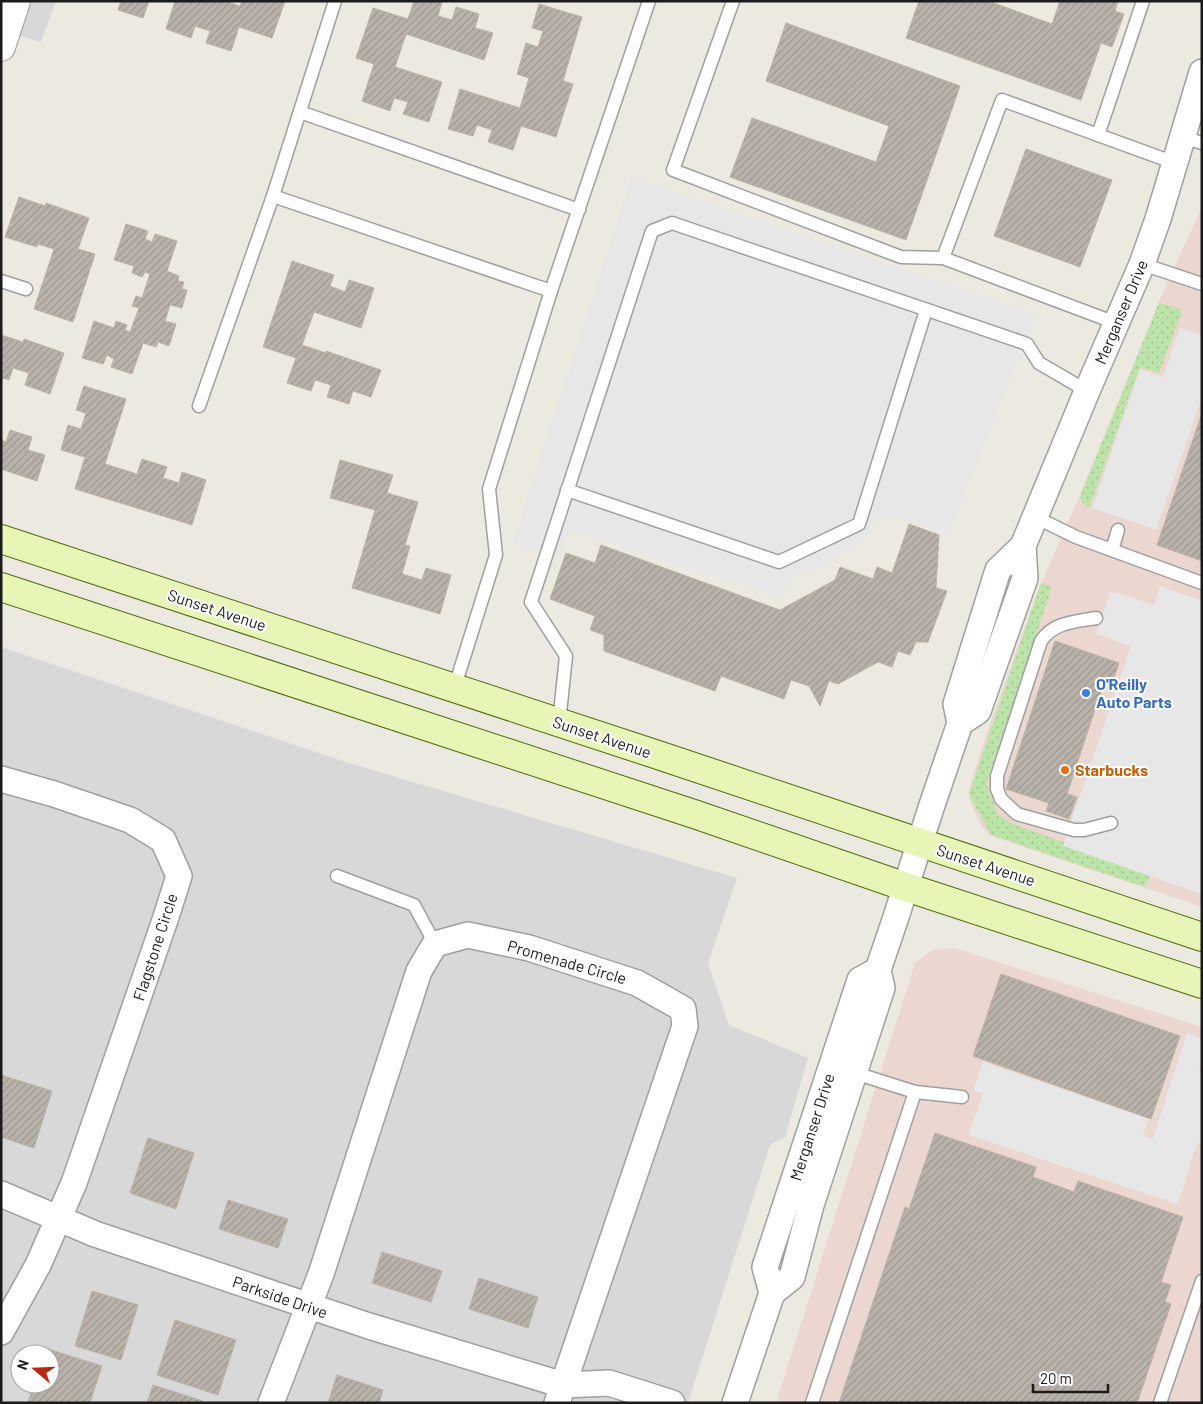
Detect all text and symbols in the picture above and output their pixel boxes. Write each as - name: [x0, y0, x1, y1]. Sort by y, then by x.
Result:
- street label: Merganser Drive: [1090, 257, 1151, 367]
- street label: Sunset Avenue: [165, 585, 269, 634]
- place label: O'Reilly Auto Parts: [1096, 674, 1172, 711]
- marker: O'Reilly Auto Parts: [1080, 687, 1092, 699]
- street label: Sunset Avenue: [550, 712, 654, 761]
- place label: Starbucks: [1075, 760, 1148, 779]
- marker: Starbucks: [1059, 764, 1071, 776]
- street label: Sunset Avenue: [934, 840, 1038, 889]
- street label: Flagstone Circle: [128, 891, 181, 1003]
- street label: Promenade Circle: [505, 935, 629, 988]
- street label: Merganser Drive: [785, 1071, 838, 1183]
- street label: Parkside Drive: [230, 1271, 330, 1322]
- north arrow: [10, 1344, 60, 1394]
- text: N: [13, 1357, 32, 1372]
- scale bar: [1033, 1362, 1108, 1394]
- text: 20 m: [1040, 1369, 1072, 1387]

